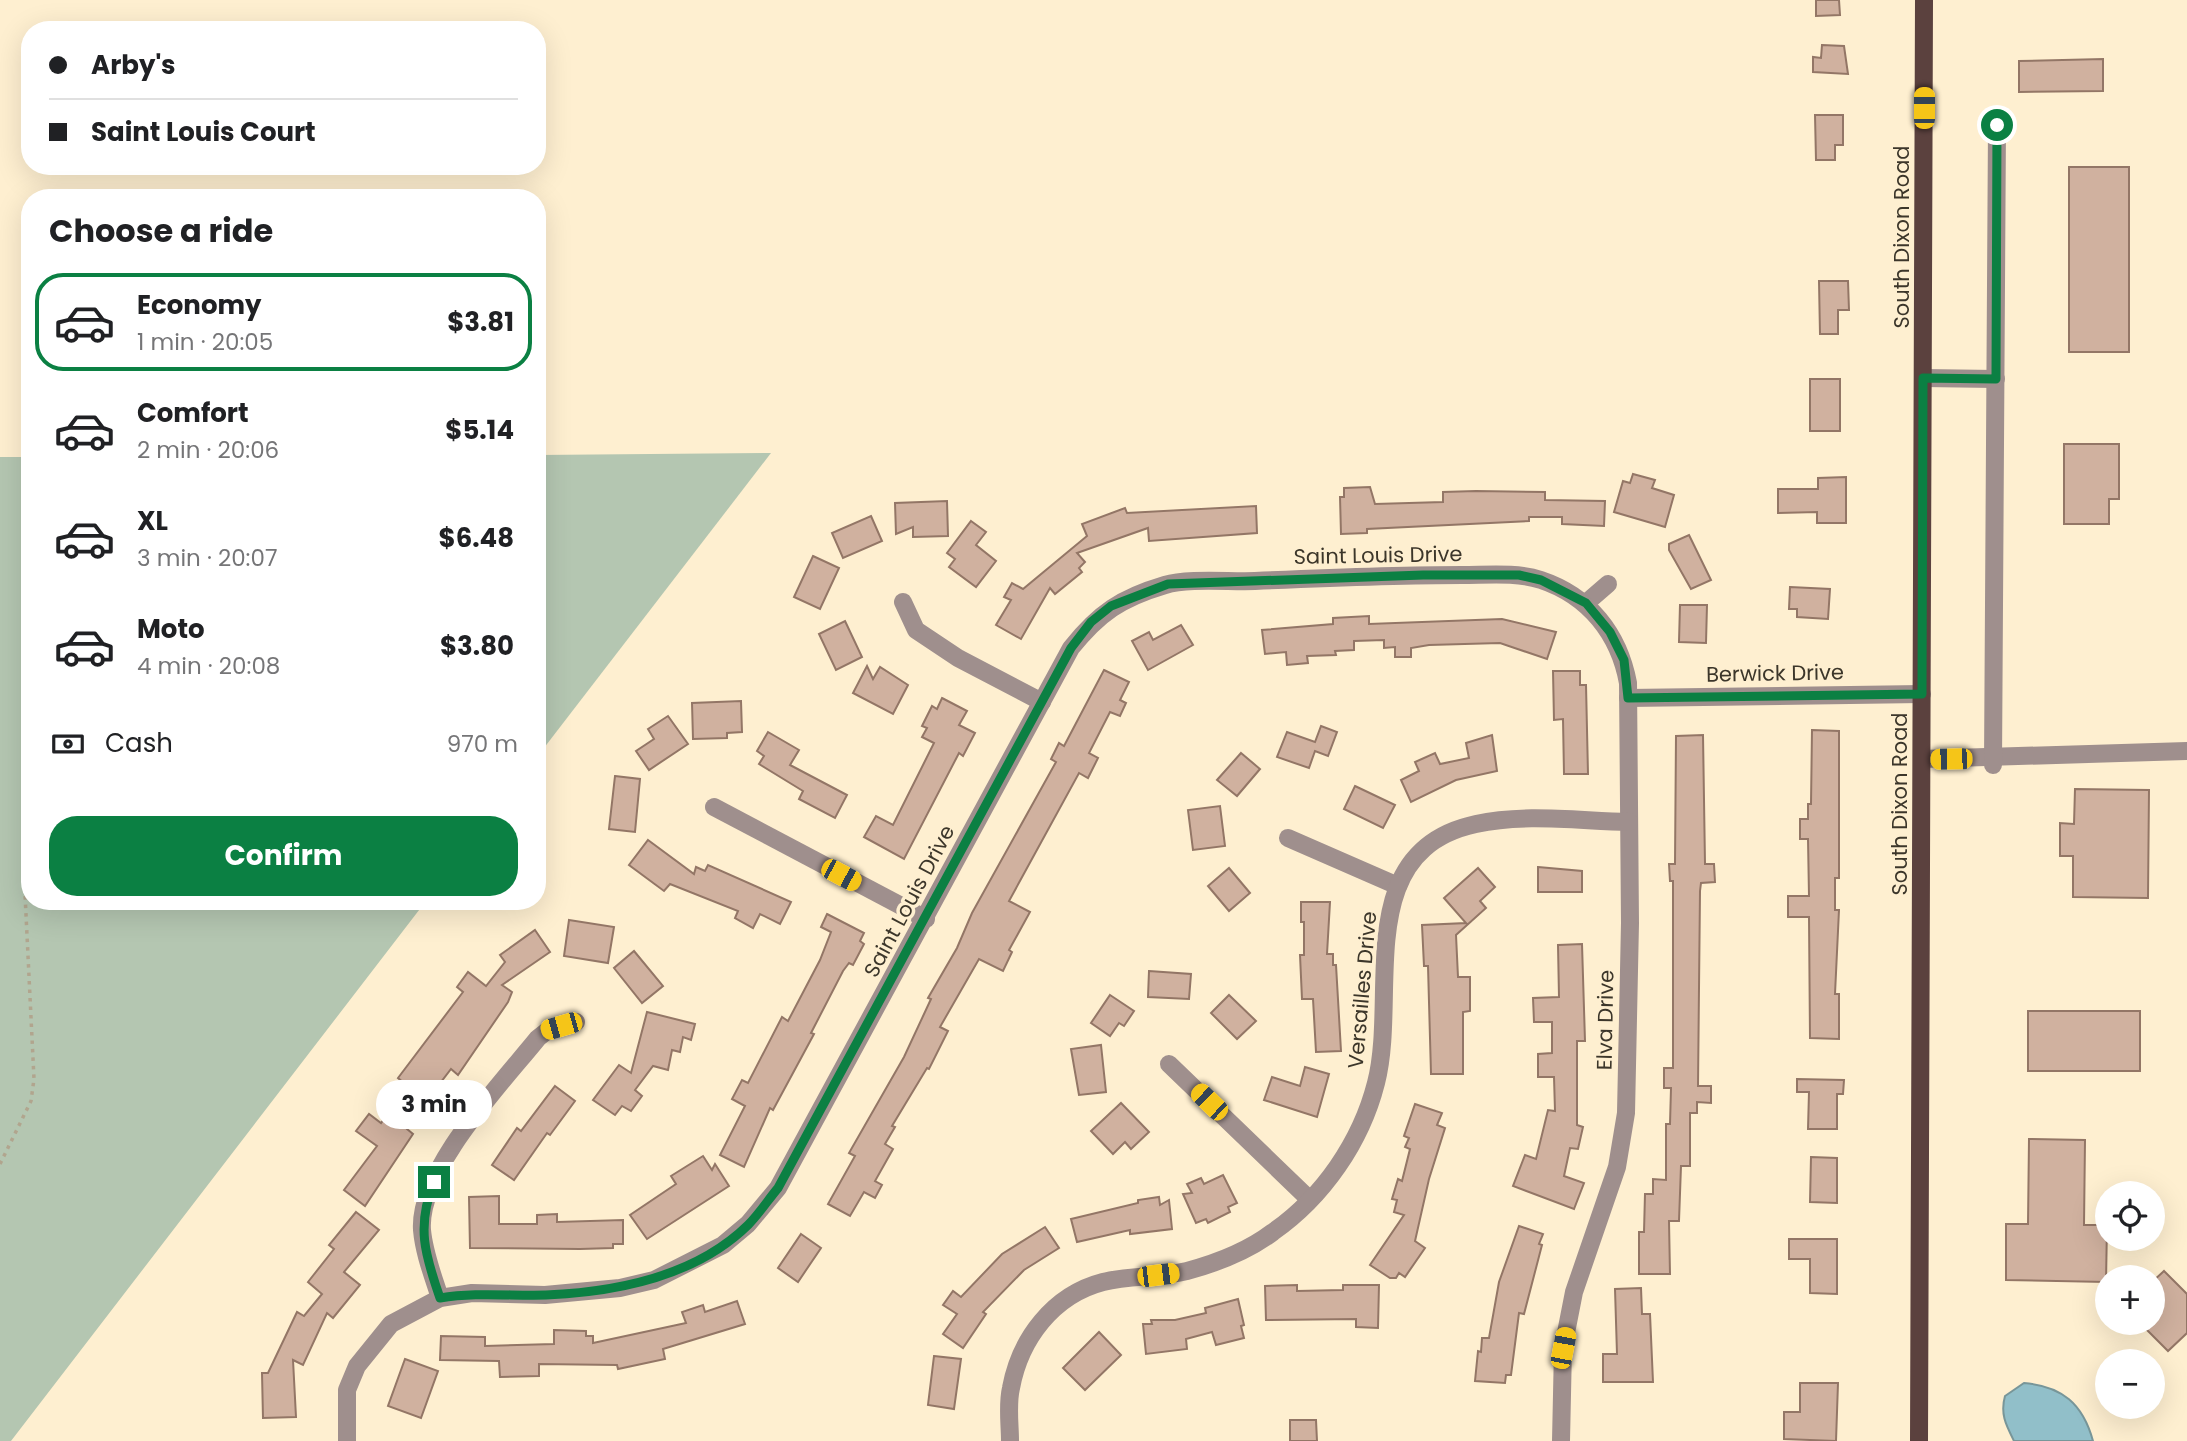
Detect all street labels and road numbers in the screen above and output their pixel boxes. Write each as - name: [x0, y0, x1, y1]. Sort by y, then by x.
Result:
- street label: South Dixon Road: [1887, 145, 1916, 329]
- street label: Saint Louis Drive: [1293, 539, 1463, 571]
- street label: Berwick Drive: [1706, 657, 1844, 689]
- street label: South Dixon Road: [1885, 712, 1914, 896]
- street label: Saint Louis Drive: [857, 820, 961, 982]
- street label: Versailles Drive: [1341, 910, 1383, 1070]
- street label: Elva Drive: [1590, 970, 1620, 1070]

